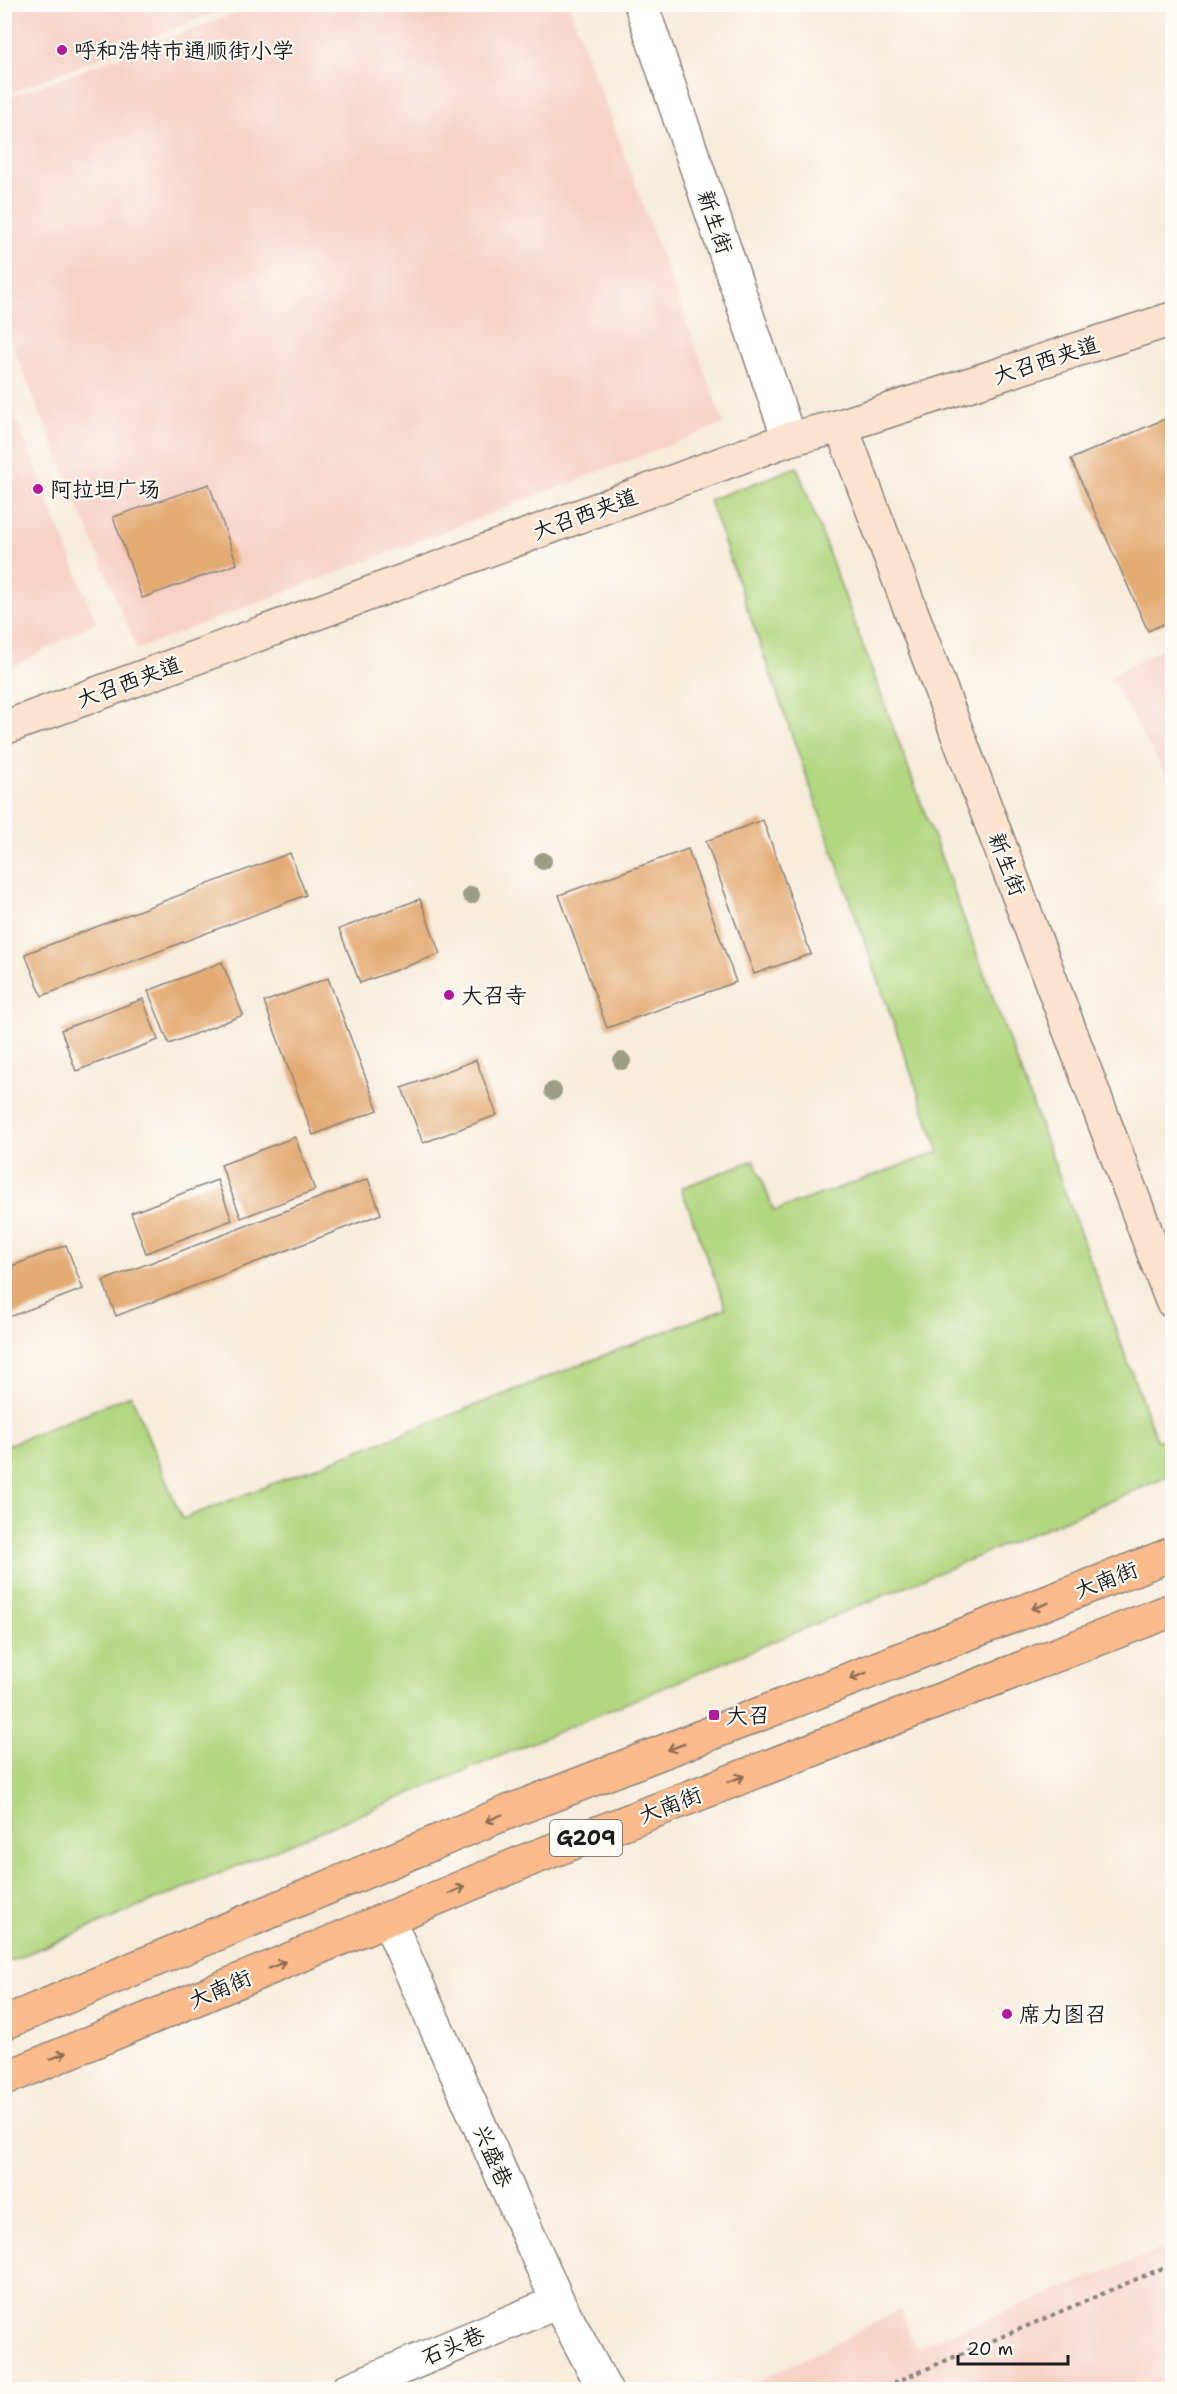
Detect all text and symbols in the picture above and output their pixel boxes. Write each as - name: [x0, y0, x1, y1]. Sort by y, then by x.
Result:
- place label: 呼和浩特市通顺街小学: [74, 36, 294, 65]
- marker: 呼和浩特市通顺街小学: [55, 43, 69, 57]
- street label: 新生街: [691, 186, 739, 258]
- street label: 大召西夹道: [989, 329, 1103, 391]
- place label: 阿拉坦广场: [50, 475, 160, 504]
- marker: 阿拉坦广场: [31, 482, 45, 496]
- street label: 大召西夹道: [528, 482, 642, 546]
- street label: 大召西夹道: [72, 650, 186, 714]
- street label: 新生街: [982, 828, 1032, 900]
- place label: 大召寺: [461, 981, 527, 1010]
- marker: 大召寺: [442, 988, 456, 1002]
- street label: 大南街: [1070, 1555, 1142, 1605]
- one-way arrow: [1031, 1601, 1049, 1612]
- one-way arrow: [849, 1672, 868, 1683]
- place label: 大召: [726, 1701, 770, 1730]
- marker: 大召: [707, 1708, 721, 1722]
- one-way arrow: [667, 1742, 686, 1753]
- one-way arrow: [726, 1773, 745, 1784]
- street label: 大南街: [634, 1780, 706, 1830]
- one-way arrow: [486, 1813, 504, 1824]
- road number: G209: [550, 1820, 622, 1856]
- one-way arrow: [447, 1884, 466, 1895]
- one-way arrow: [267, 1959, 286, 1970]
- street label: 大南街: [184, 1963, 256, 2015]
- place label: 席力图召: [1019, 2000, 1107, 2029]
- marker: 席力图召: [1000, 2007, 1014, 2021]
- one-way arrow: [49, 2050, 67, 2061]
- street label: 兴盛巷: [466, 2120, 520, 2192]
- street label: 石头巷: [417, 2320, 489, 2372]
- scale bar: [958, 2328, 1068, 2366]
- text: 20 m: [967, 2337, 1013, 2361]

